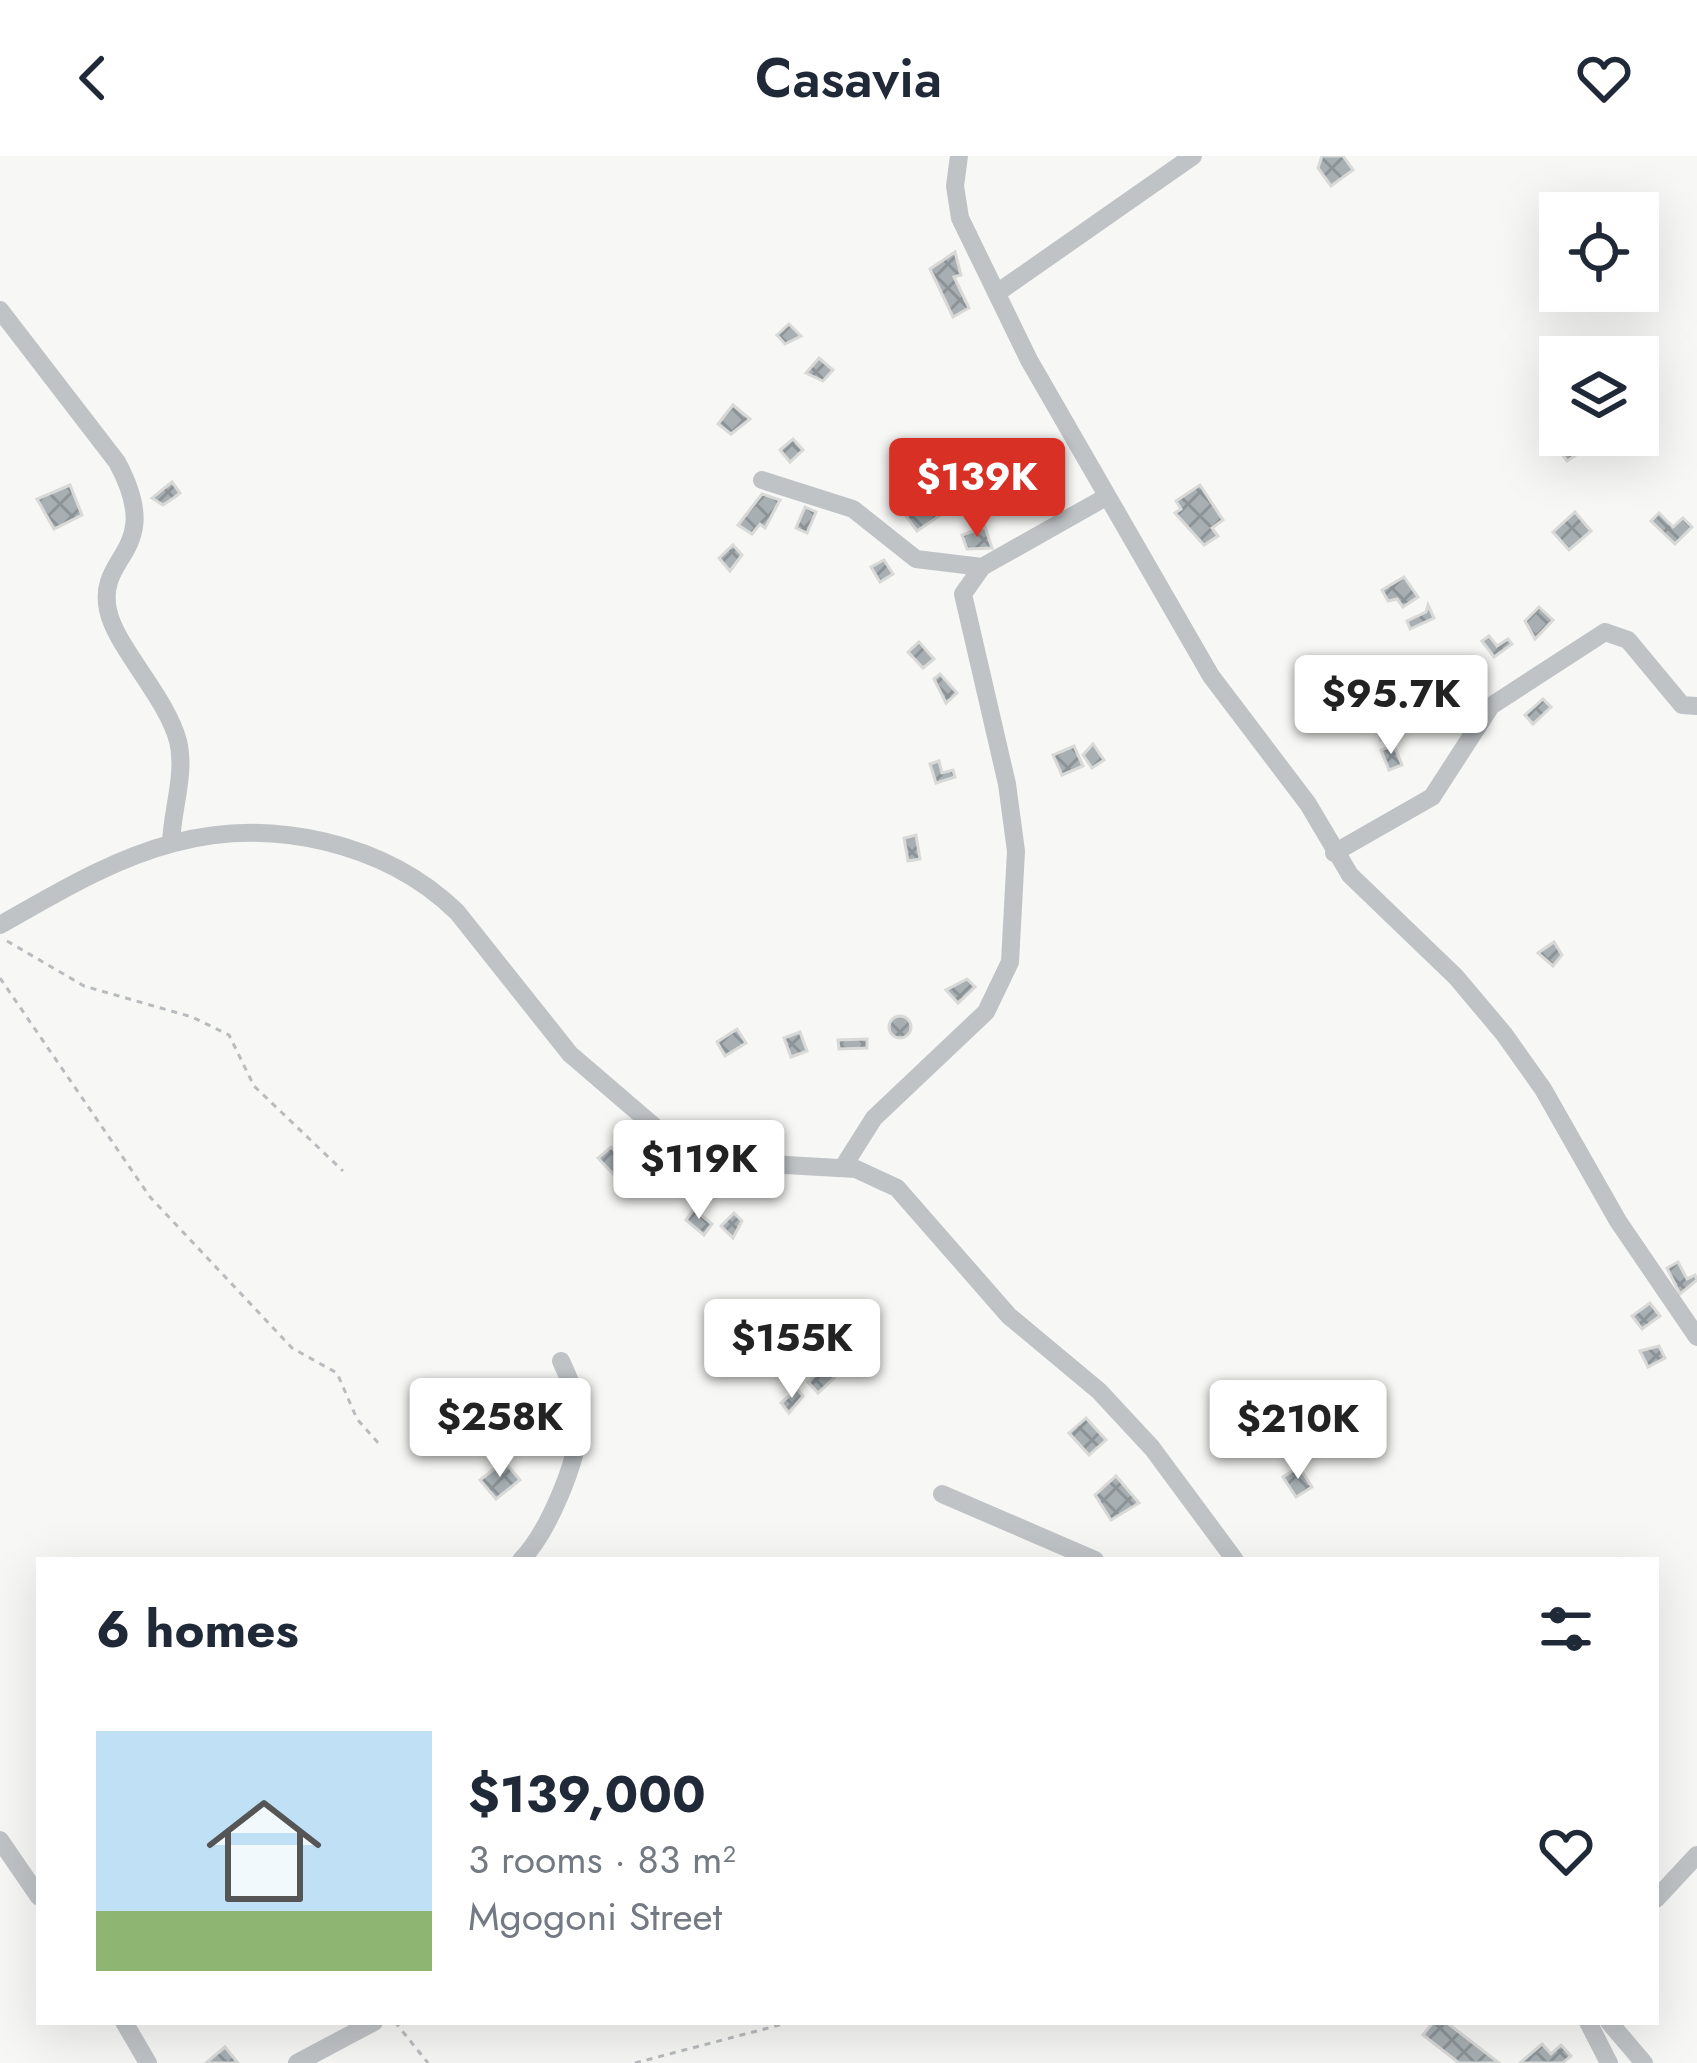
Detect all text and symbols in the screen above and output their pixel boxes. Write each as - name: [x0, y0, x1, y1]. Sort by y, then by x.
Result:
- text: Casavia: [755, 39, 942, 117]
- icon: back: [60, 45, 126, 111]
- icon: heart: [1571, 45, 1637, 111]
- map controls: [1539, 192, 1659, 456]
- button: locate: [1539, 192, 1659, 312]
- button: layers: [1539, 336, 1659, 456]
- pin: $139K: [893, 438, 1061, 540]
- text: $139K: [916, 448, 1038, 505]
- pin: $95.7K: [1293, 655, 1489, 757]
- text: $95.7K: [1322, 665, 1460, 722]
- pin: $119K: [615, 1120, 783, 1222]
- text: $119K: [640, 1130, 758, 1187]
- pin: $155K: [708, 1299, 876, 1401]
- text: $155K: [731, 1309, 853, 1366]
- pin: $258K: [416, 1378, 584, 1480]
- pin: $210K: [1214, 1380, 1382, 1482]
- text: $258K: [437, 1388, 563, 1445]
- text: $210K: [1237, 1390, 1359, 1447]
- text: 6 homes: [96, 1592, 299, 1666]
- icon: filters: [1533, 1596, 1599, 1662]
- text: $139,000: [468, 1757, 706, 1831]
- icon: home: [192, 1779, 336, 1923]
- icon: heart: [1533, 1818, 1599, 1884]
- text: 3 rooms · 83 m²: [468, 1831, 736, 1888]
- text: Mgogoni Street: [468, 1888, 722, 1945]

